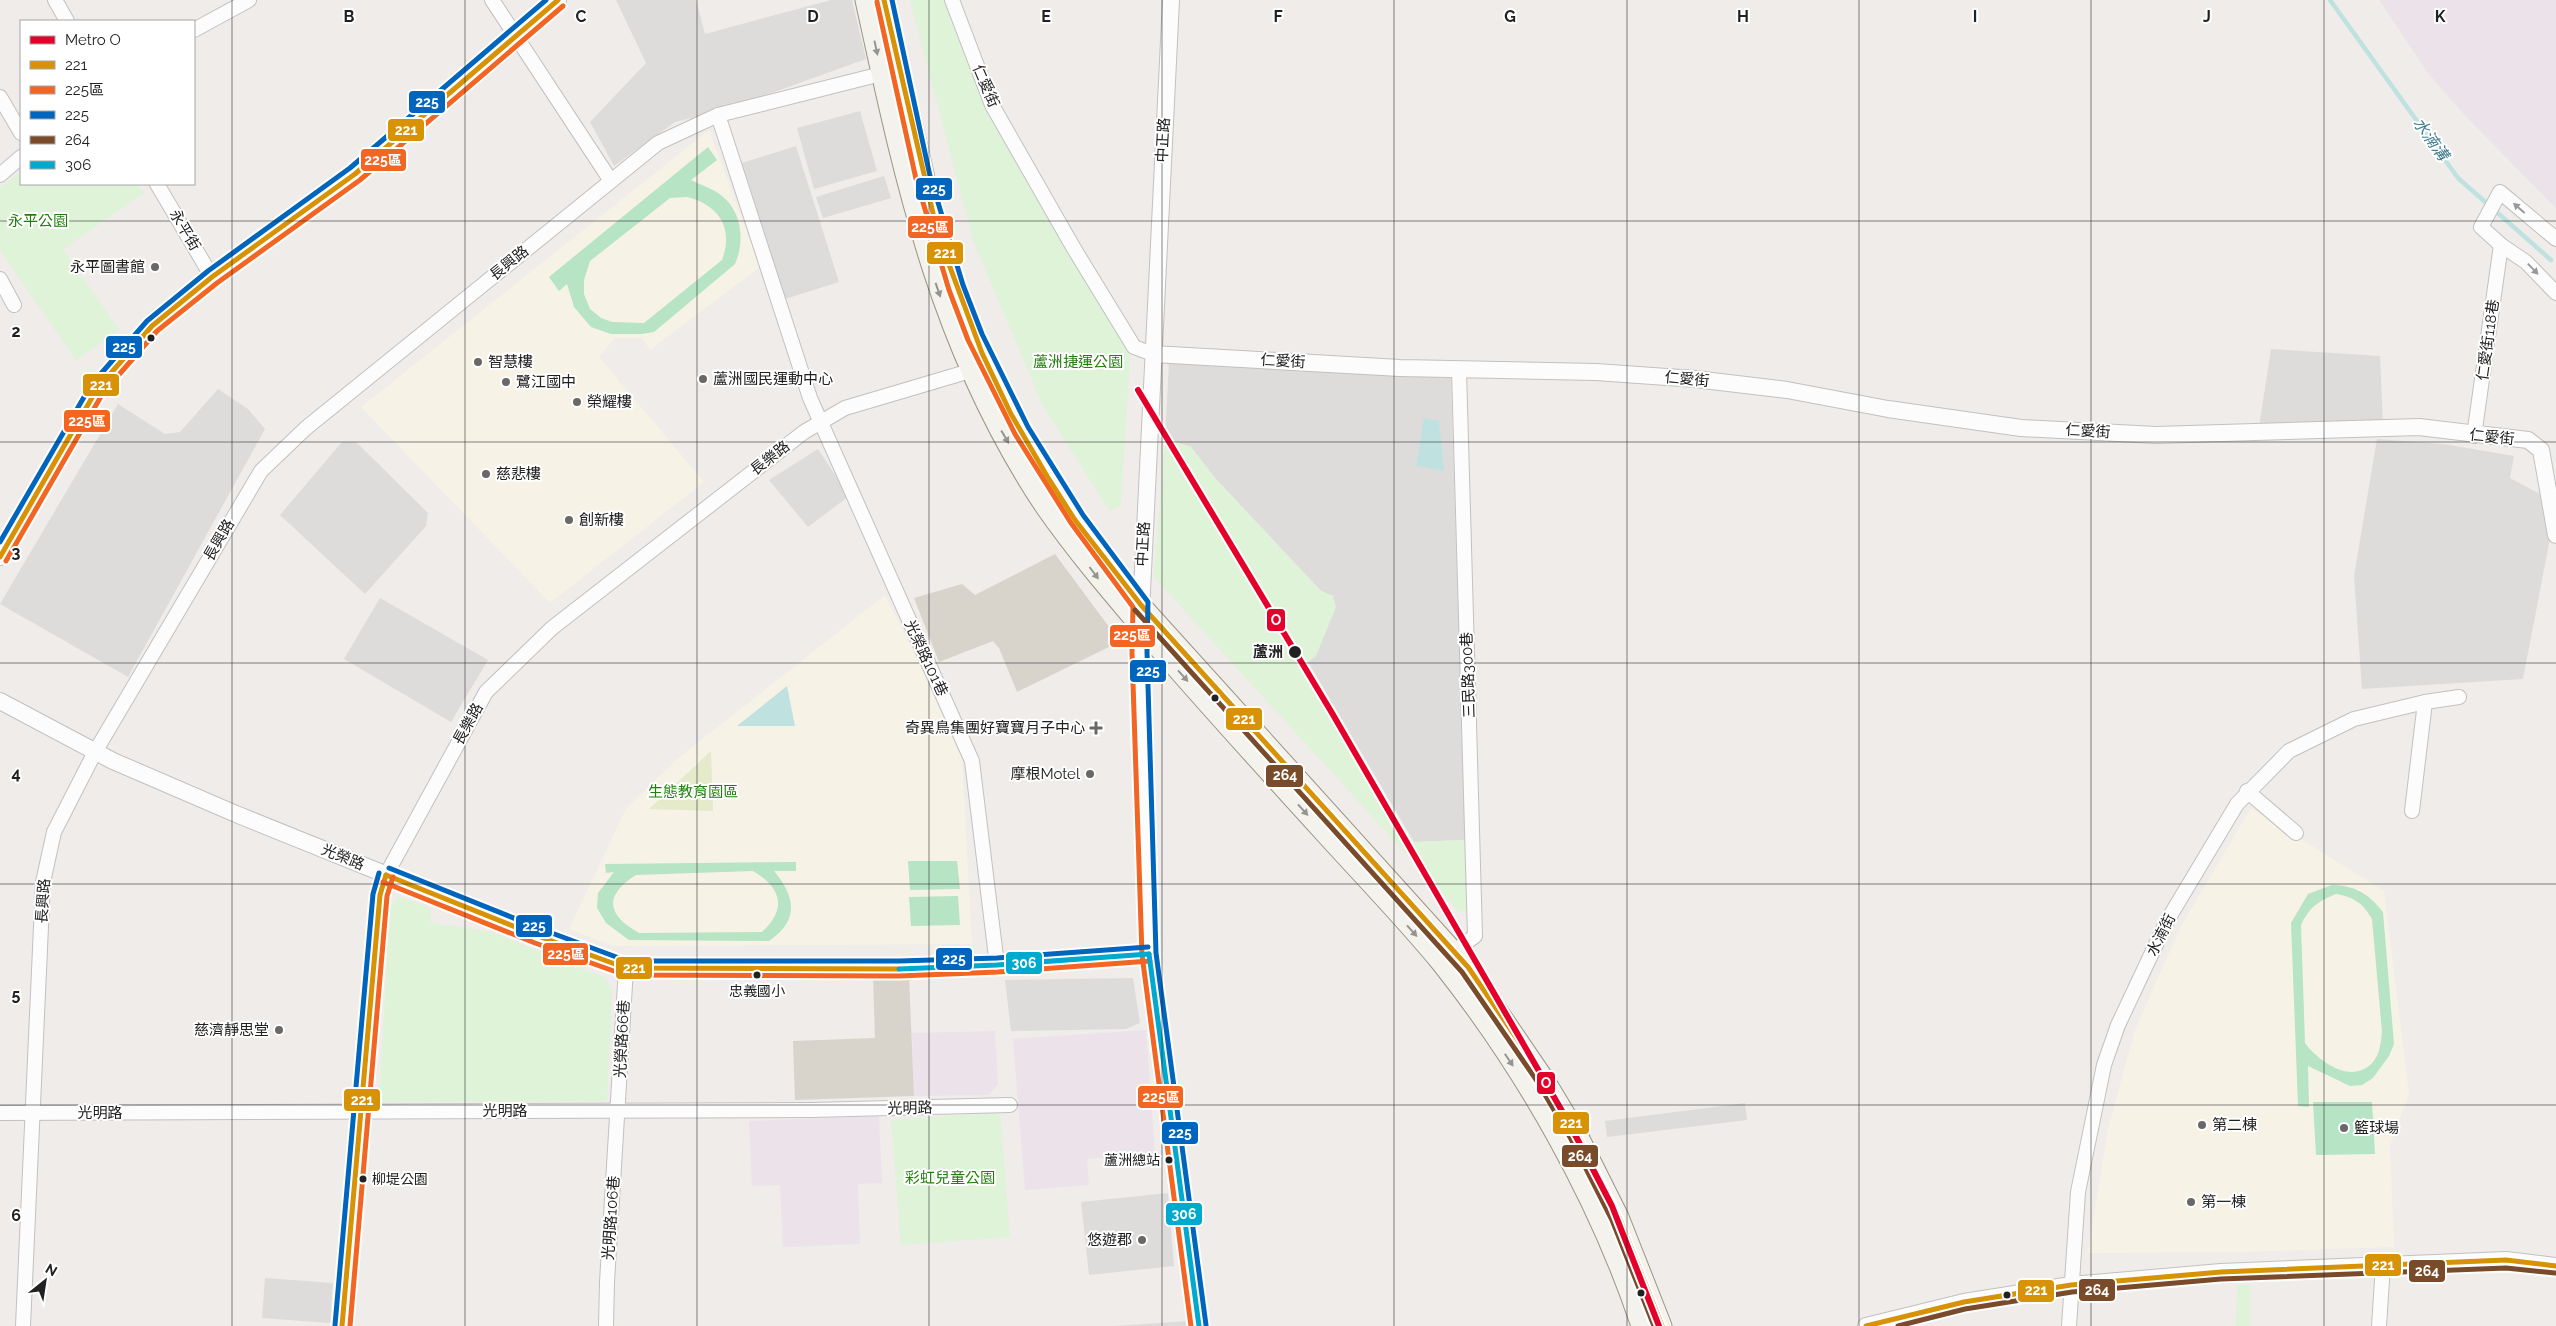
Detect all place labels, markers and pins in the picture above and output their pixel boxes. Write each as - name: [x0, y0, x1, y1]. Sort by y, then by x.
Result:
- place label: 永平圖書館: [70, 258, 145, 276]
- marker: 永平圖書館: [149, 261, 161, 273]
- unlabelled marker: [146, 333, 156, 343]
- place label: 智慧樓: [488, 353, 533, 371]
- marker: 智慧樓: [472, 356, 484, 368]
- place label: 蘆洲國民運動中心: [713, 370, 833, 388]
- place label: 鷺江國中: [516, 373, 576, 391]
- marker: 蘆洲國民運動中心: [697, 373, 709, 385]
- marker: 鷺江國中: [500, 376, 512, 388]
- place label: 榮耀樓: [587, 393, 632, 411]
- marker: 榮耀樓: [571, 396, 583, 408]
- place label: 慈悲樓: [496, 465, 541, 483]
- marker: 慈悲樓: [480, 468, 492, 480]
- place label: 創新樓: [579, 511, 624, 529]
- marker: 創新樓: [563, 514, 575, 526]
- place label: 蘆洲: [1253, 643, 1283, 661]
- marker: 蘆洲: [1287, 644, 1303, 660]
- unlabelled marker: [1210, 693, 1220, 703]
- place label: 奇異鳥集團好寶寶月子中心: [905, 719, 1085, 737]
- marker: 奇異鳥集團好寶寶月子中心: [1089, 721, 1103, 735]
- place label: 摩根Motel: [1010, 765, 1081, 783]
- marker: 摩根Motel: [1084, 768, 1096, 780]
- marker: 忠義國小: [752, 970, 762, 980]
- place label: 忠義國小: [729, 983, 785, 999]
- place label: 慈濟靜思堂: [194, 1021, 269, 1039]
- marker: 慈濟靜思堂: [273, 1024, 285, 1036]
- place label: 第二棟: [2212, 1116, 2257, 1134]
- marker: 第二棟: [2196, 1119, 2208, 1131]
- place label: 籃球場: [2354, 1119, 2399, 1137]
- marker: 籃球場: [2338, 1122, 2350, 1134]
- place label: 蘆洲總站: [1104, 1152, 1160, 1168]
- marker: 蘆洲總站: [1164, 1155, 1174, 1165]
- place label: 柳堤公園: [372, 1171, 428, 1187]
- marker: 柳堤公園: [358, 1174, 368, 1184]
- place label: 第一棟: [2201, 1193, 2246, 1211]
- marker: 第一棟: [2185, 1196, 2197, 1208]
- place label: 悠遊郡: [1087, 1231, 1132, 1249]
- marker: 悠遊郡: [1136, 1234, 1148, 1246]
- unlabelled marker: [1636, 1288, 1646, 1298]
- unlabelled marker: [2002, 1290, 2012, 1300]

